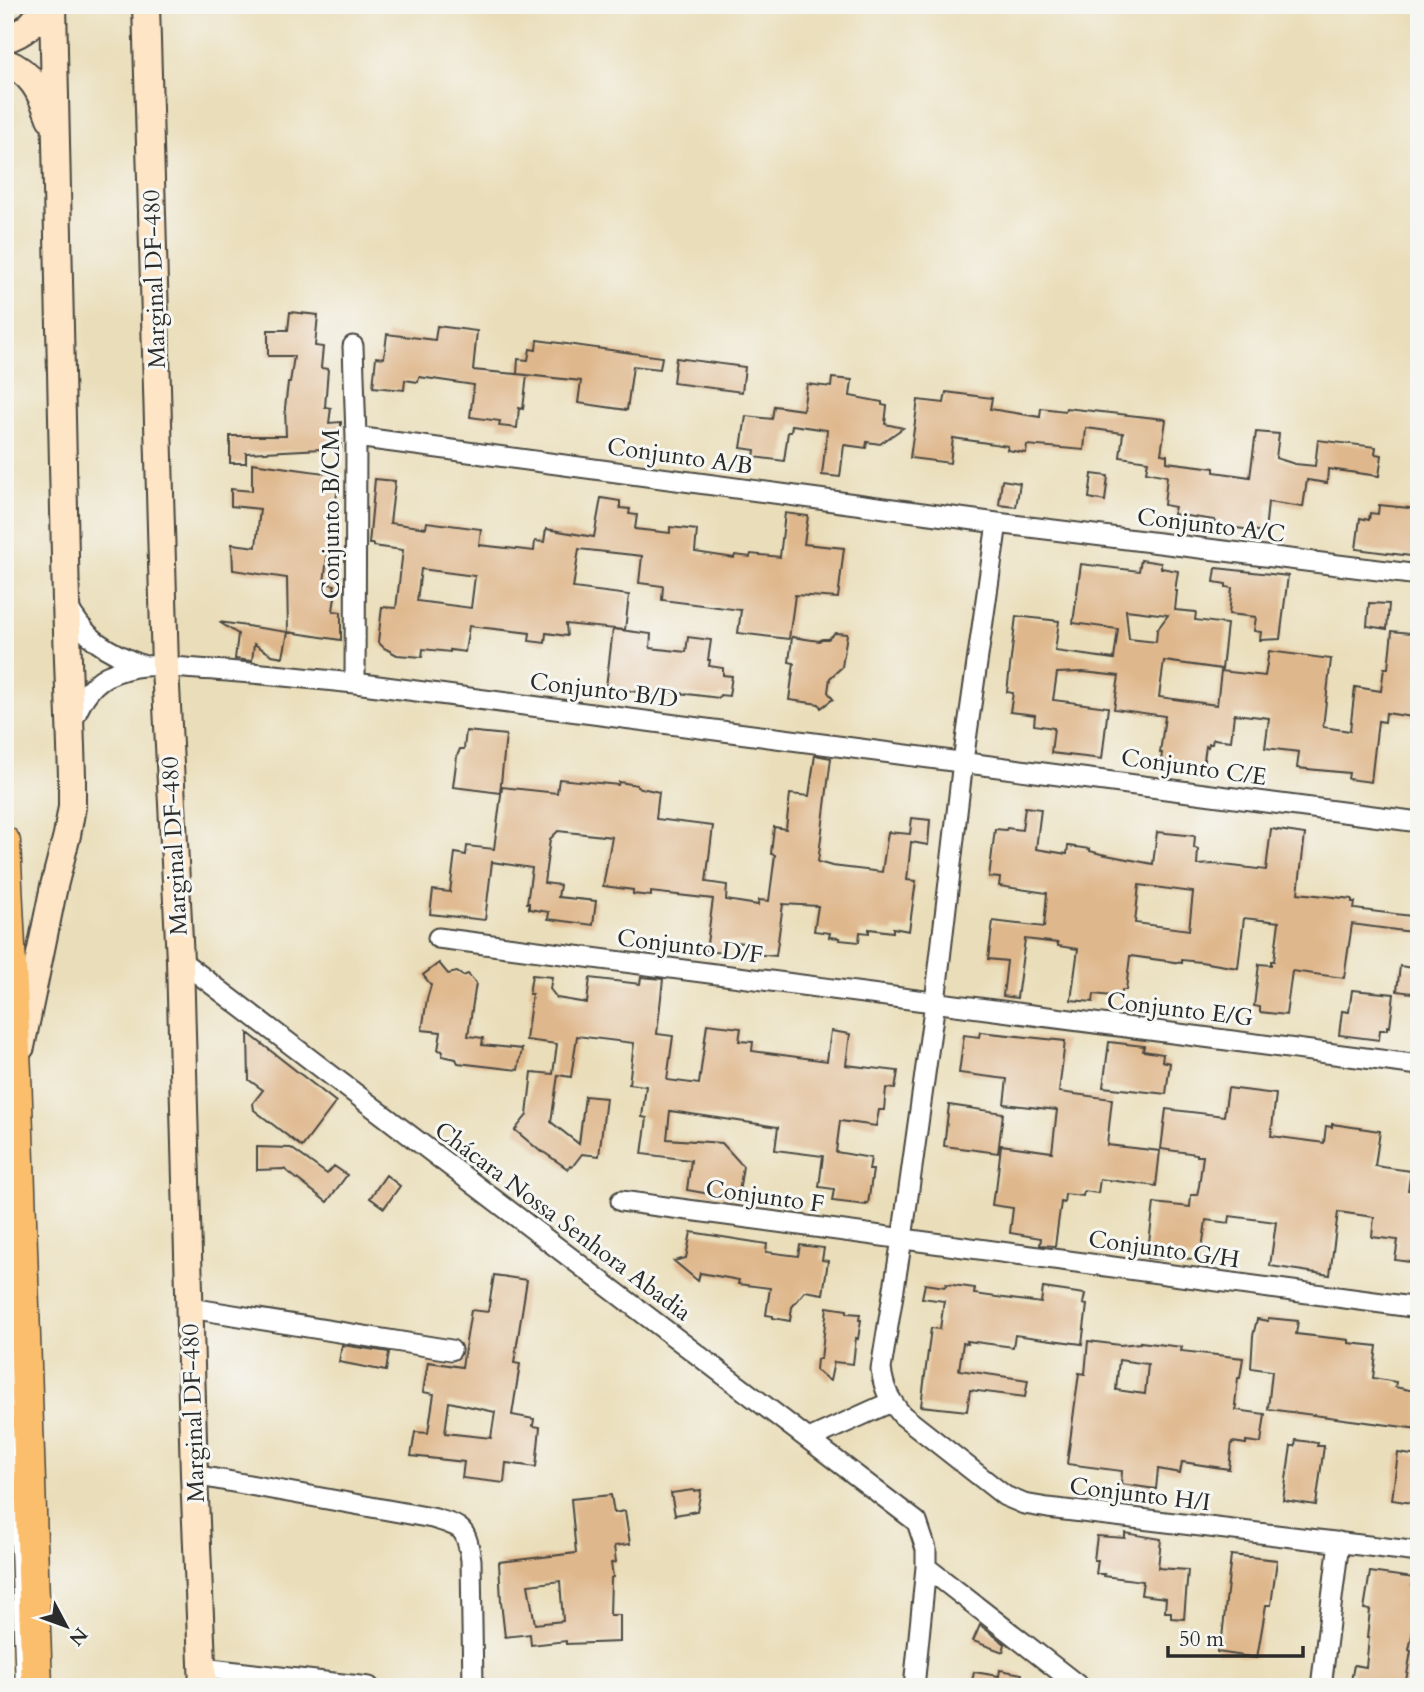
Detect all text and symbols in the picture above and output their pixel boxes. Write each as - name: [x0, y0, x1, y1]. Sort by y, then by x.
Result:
- street label: Marginal DF-480: [135, 189, 174, 369]
- street label: Conjunto B/CM: [315, 428, 348, 599]
- street label: Conjunto A/B: [605, 430, 755, 483]
- street label: Conjunto A/C: [1135, 500, 1287, 551]
- street label: Conjunto B/D: [528, 665, 680, 716]
- street label: Conjunto C/E: [1119, 741, 1269, 794]
- street label: Marginal DF-480: [153, 756, 196, 936]
- street label: Conjunto D/F: [615, 921, 765, 972]
- street label: Conjunto E/G: [1105, 984, 1255, 1035]
- street label: Chácara Nossa Senhora Abadia: [428, 1114, 698, 1329]
- street label: Conjunto F: [704, 1172, 826, 1221]
- street label: Conjunto G/H: [1086, 1223, 1242, 1276]
- street label: Marginal DF-480: [174, 1323, 213, 1503]
- street label: Conjunto H/I: [1068, 1469, 1212, 1520]
- north arrow: [32, 1590, 102, 1660]
- scale bar: [1168, 1615, 1303, 1659]
- text: N: [63, 1622, 93, 1652]
- text: 50 m: [1179, 1625, 1224, 1654]

